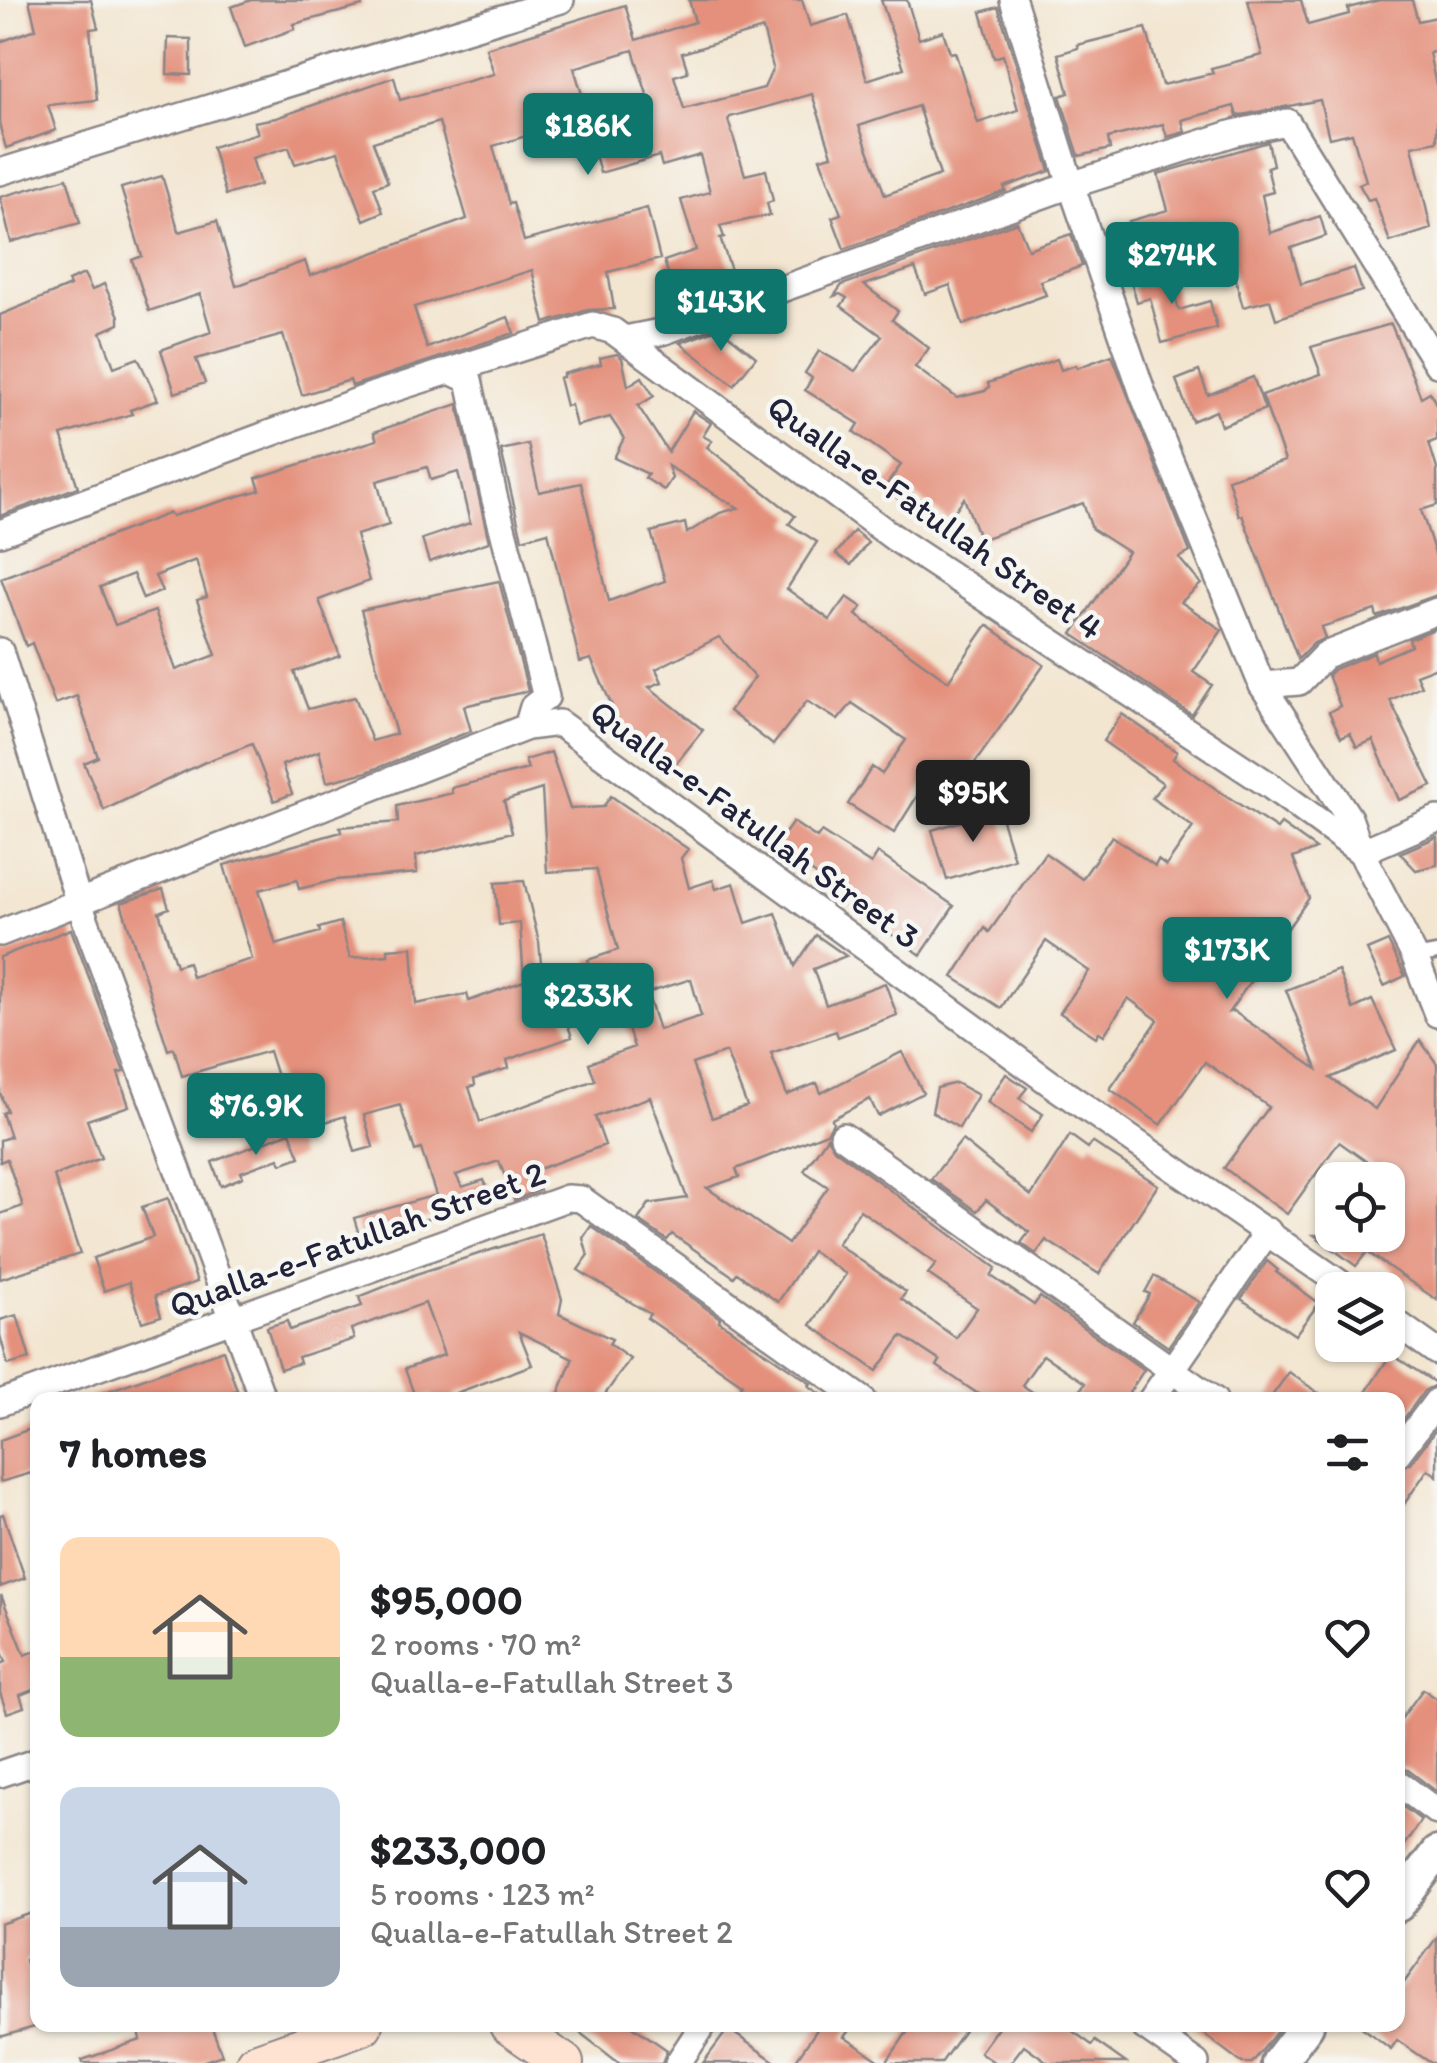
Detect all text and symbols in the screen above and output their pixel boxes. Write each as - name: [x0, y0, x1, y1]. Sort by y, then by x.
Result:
- pin: $186K: [518, 93, 658, 178]
- text: $186K: [545, 106, 631, 144]
- pin: $274K: [1102, 222, 1242, 307]
- text: $274K: [1128, 235, 1216, 273]
- pin: $143K: [651, 269, 791, 354]
- text: $143K: [677, 282, 765, 320]
- street label: Qualla-e-Fatullah Street 4: [759, 385, 1111, 649]
- street label: Qualla-e-Fatullah Street 3: [582, 690, 928, 958]
- pin: $95K: [914, 760, 1032, 845]
- text: $95K: [938, 773, 1008, 811]
- pin: $173K: [1157, 917, 1297, 1002]
- text: $173K: [1185, 930, 1269, 968]
- pin: $233K: [518, 963, 658, 1048]
- text: $233K: [544, 976, 632, 1014]
- pin: $76.9K: [175, 1073, 337, 1158]
- text: $76.9K: [209, 1086, 303, 1124]
- street label: Qualla-e-Fatullah Street 2: [163, 1151, 551, 1327]
- map controls: [1315, 1162, 1405, 1362]
- button: locate: [1315, 1162, 1405, 1252]
- button: layers: [1315, 1272, 1405, 1362]
- icon: filters: [1320, 1425, 1375, 1480]
- text: 7 homes: [60, 1427, 207, 1478]
- text: $95,000: [370, 1574, 523, 1625]
- icon: home: [140, 1577, 260, 1697]
- icon: heart: [1320, 1610, 1375, 1665]
- text: 2 rooms · 70 m²: [370, 1625, 581, 1663]
- text: Qualla-e-Fatullah Street 3: [370, 1663, 733, 1701]
- text: $233,000: [370, 1824, 547, 1875]
- icon: home: [140, 1827, 260, 1947]
- icon: heart: [1320, 1860, 1375, 1915]
- text: 5 rooms · 123 m²: [370, 1875, 595, 1913]
- text: Qualla-e-Fatullah Street 2: [370, 1913, 733, 1951]

